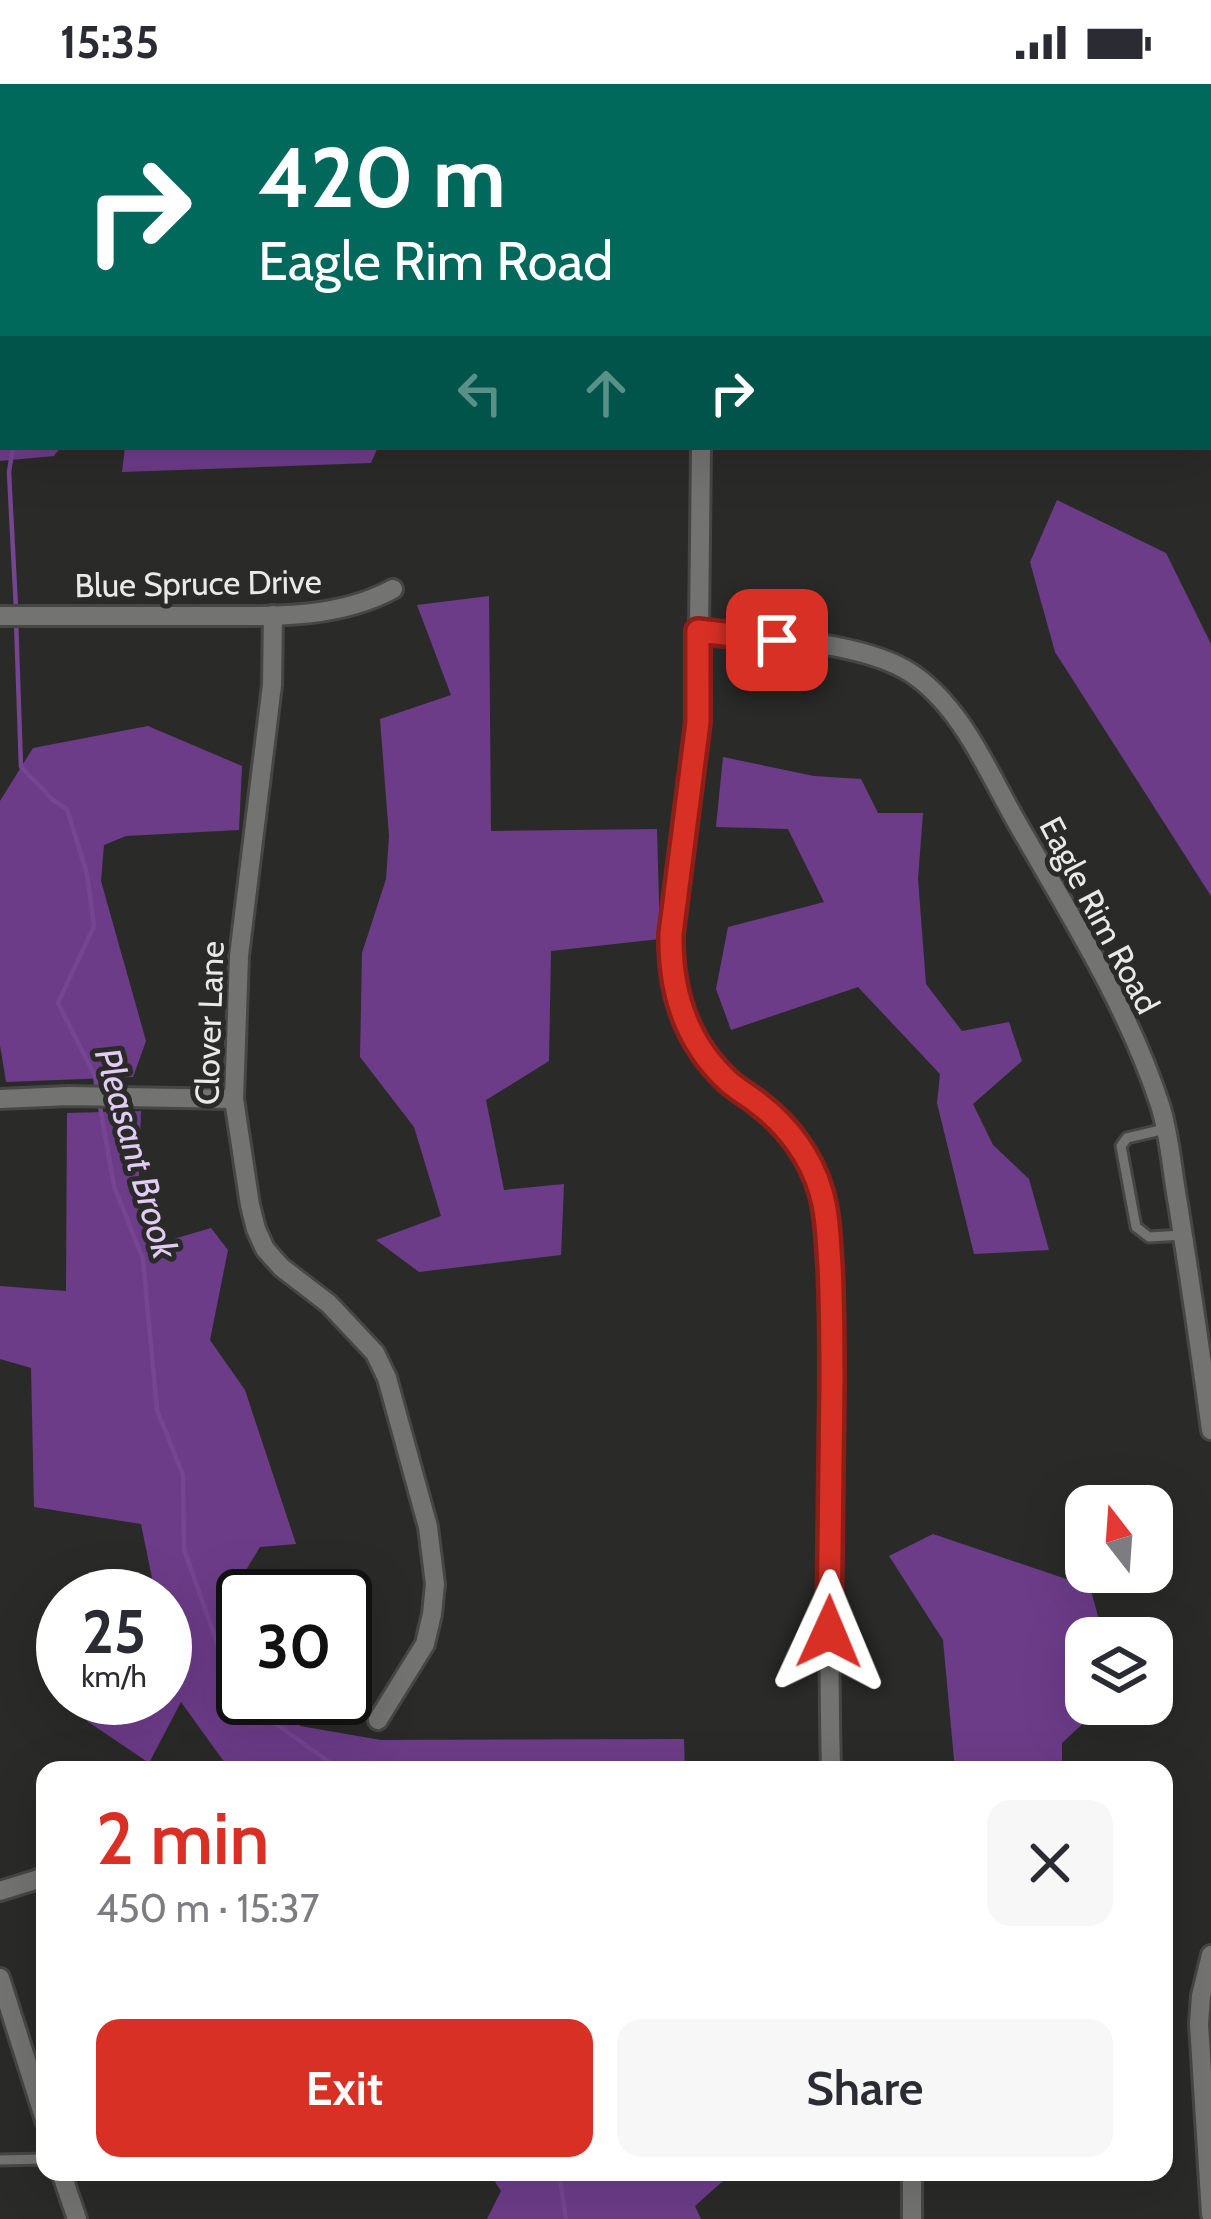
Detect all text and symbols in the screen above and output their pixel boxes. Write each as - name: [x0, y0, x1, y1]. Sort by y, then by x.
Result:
- text: 15:35: [60, 15, 159, 69]
- text: 420 m: [258, 126, 506, 228]
- icon: right: [60, 132, 216, 288]
- text: Eagle Rim Road: [258, 228, 613, 294]
- icon: left: [447, 360, 513, 426]
- icon: ahead: [573, 360, 639, 426]
- icon: right: [699, 360, 765, 426]
- street label: Blue Spruce Drive: [74, 561, 322, 605]
- pin: [726, 589, 828, 691]
- icon: arrive: [744, 607, 810, 673]
- street label: Eagle Rim Road: [1031, 810, 1169, 1020]
- street label: Clover Lane: [186, 940, 232, 1106]
- water label: Pleasant Brook: [86, 1043, 188, 1265]
- north arrow: [1065, 1485, 1173, 1593]
- map controls: [1065, 1485, 1173, 1725]
- speed limit sign: 30: [216, 1569, 372, 1725]
- position arrow: [766, 1569, 892, 1695]
- text: 25: [82, 1595, 146, 1668]
- button: layers: [1065, 1617, 1173, 1725]
- text: km/h: [81, 1658, 147, 1695]
- text: 2 min: [96, 1795, 269, 1882]
- button: close: [987, 1800, 1113, 1926]
- text: 450 m · 15:37: [96, 1884, 319, 1932]
- button: Exit: [96, 2019, 593, 2157]
- button: Share: [617, 2019, 1113, 2157]

